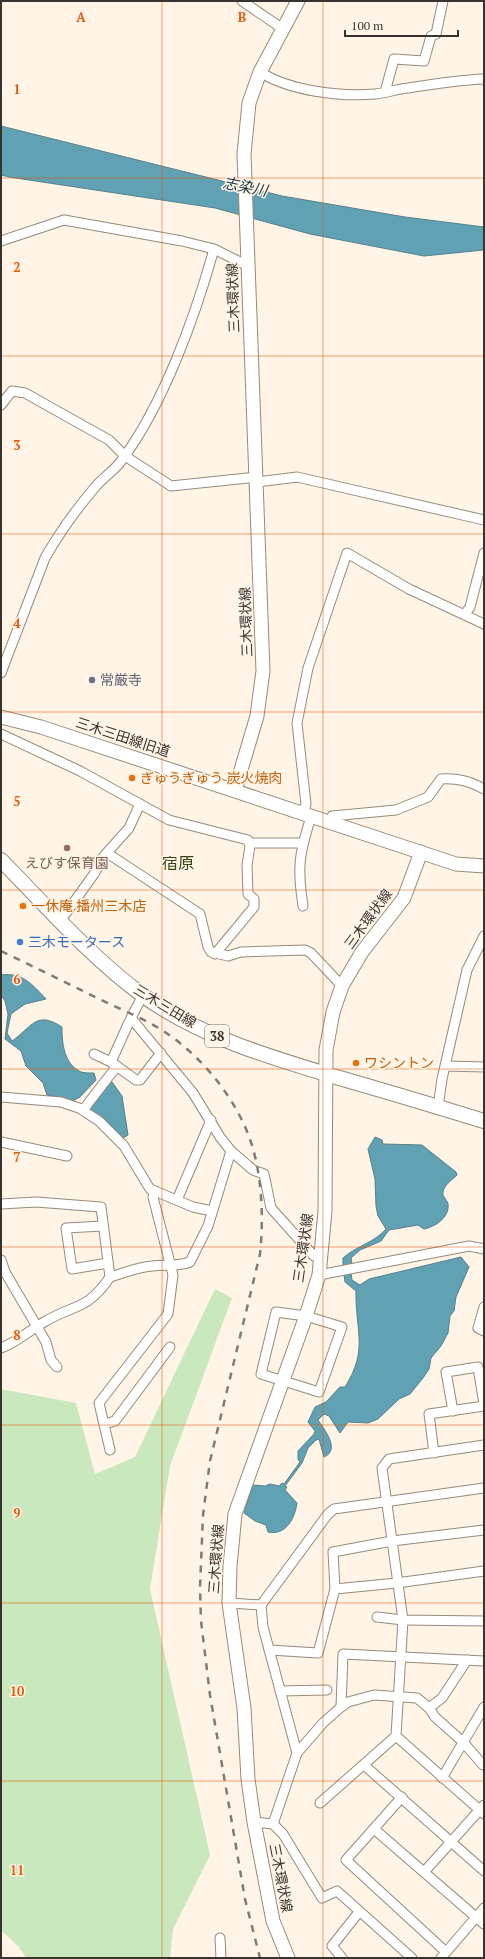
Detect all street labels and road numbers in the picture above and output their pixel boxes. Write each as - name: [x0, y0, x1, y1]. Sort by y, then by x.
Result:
- street label: 三木環状線: [222, 263, 243, 333]
- street label: 三木環状線: [235, 587, 256, 657]
- street label: 三木三田線旧道: [74, 712, 173, 761]
- street label: 三木環状線: [339, 885, 396, 953]
- street label: 三木三田線: [130, 979, 200, 1032]
- road number: 38: [205, 1025, 229, 1047]
- street label: 三木環状線: [288, 1212, 317, 1284]
- street label: 三木環状線: [204, 1523, 227, 1595]
- street label: 三木環状線: [265, 1842, 297, 1914]

